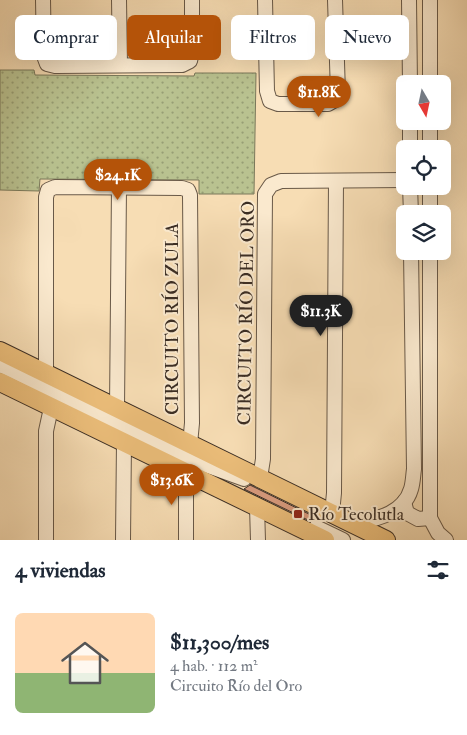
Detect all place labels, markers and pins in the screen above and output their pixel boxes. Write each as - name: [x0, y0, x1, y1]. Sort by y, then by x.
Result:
- pin: $11.8K: [278, 76, 360, 118]
- pin: $24.1K: [77, 158, 159, 201]
- pin: $11.3K: [280, 294, 362, 337]
- pin: $13.6K: [131, 464, 213, 506]
- place label: Río Tecolutla: [308, 503, 405, 526]
- marker: Río Tecolutla: [292, 508, 304, 520]

